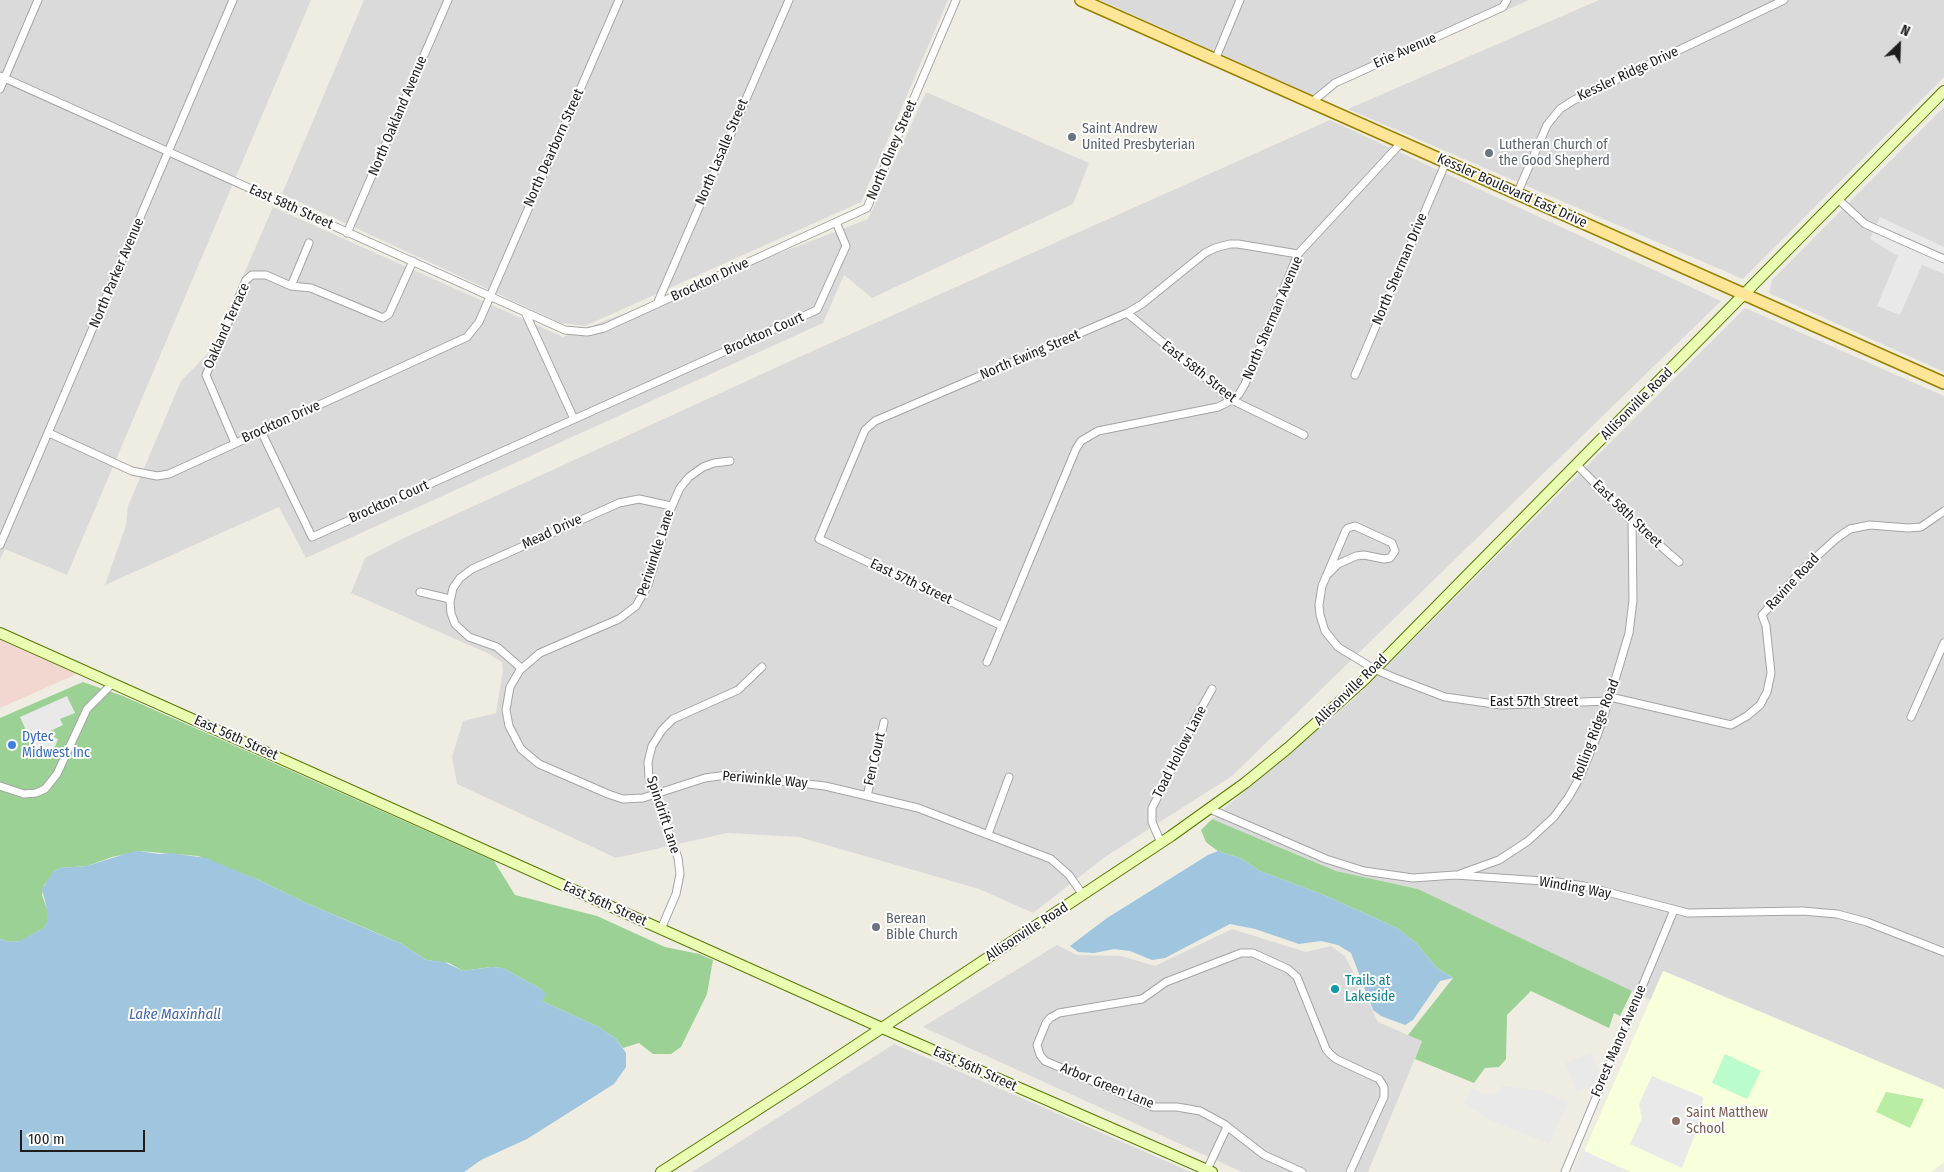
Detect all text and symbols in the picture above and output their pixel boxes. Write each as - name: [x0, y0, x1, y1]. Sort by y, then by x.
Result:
- north arrow: [1874, 20, 1924, 70]
- text: N: [1898, 21, 1913, 40]
- street label: Erie Avenue: [1371, 30, 1439, 72]
- street label: Kessler Ridge Drive: [1575, 43, 1681, 105]
- street label: North Oakland Avenue: [365, 53, 431, 179]
- street label: North Dearborn Street: [520, 86, 588, 210]
- street label: North Lasalle Street: [692, 97, 752, 207]
- street label: North Olney Street: [863, 98, 921, 202]
- place label: Saint Andrew United Presbyterian: [1082, 121, 1195, 154]
- marker: Saint Andrew United Presbyterian: [1066, 131, 1078, 143]
- place label: Lutheran Church of the Good Shepherd: [1499, 137, 1610, 170]
- marker: Lutheran Church of the Good Shepherd: [1483, 147, 1495, 159]
- street label: Kessler Boulevard East Drive: [1434, 150, 1590, 232]
- street label: East 58th Street: [246, 181, 336, 233]
- street label: North Sherman Drive: [1369, 210, 1431, 328]
- street label: North Parker Avenue: [86, 215, 148, 331]
- street label: North Sherman Avenue: [1239, 254, 1307, 382]
- street label: Brockton Drive: [668, 255, 752, 305]
- street label: Oakland Terrace: [201, 280, 253, 372]
- street label: Brockton Court: [722, 309, 806, 359]
- street label: North Ewing Street: [978, 326, 1082, 384]
- street label: East 58th Street: [1158, 338, 1240, 406]
- street label: Allisonville Road: [1597, 364, 1677, 444]
- street label: Brockton Drive: [239, 397, 323, 447]
- street label: Brockton Court: [347, 477, 431, 527]
- street label: East 58th Street: [1589, 477, 1665, 551]
- street label: Periwinkle Lane: [634, 508, 678, 598]
- street label: Mead Drive: [519, 511, 585, 553]
- street label: Ravine Road: [1763, 550, 1823, 614]
- street label: East 57th Street: [867, 556, 955, 608]
- street label: Allisonville Road: [1311, 651, 1391, 729]
- street label: Rolling Ridge Road: [1569, 677, 1623, 783]
- street label: East 57th Street: [1490, 694, 1578, 710]
- street label: Toad Hollow Lane: [1150, 703, 1210, 801]
- street label: East 56th Street: [191, 712, 281, 764]
- place label: Dytec Midwest Inc: [22, 729, 90, 762]
- street label: Fen Court: [861, 731, 889, 787]
- marker: Dytec Midwest Inc: [6, 739, 18, 751]
- street label: Periwinkle Way: [722, 768, 808, 792]
- street label: Spindrift Lane: [643, 774, 683, 856]
- street label: Winding Way: [1538, 873, 1612, 903]
- street label: East 56th Street: [560, 878, 650, 930]
- street label: Allisonville Road: [982, 899, 1072, 965]
- place label: Berean Bible Church: [886, 911, 958, 944]
- marker: Berean Bible Church: [870, 921, 882, 933]
- place label: Trails at Lakeside: [1345, 973, 1395, 1006]
- street label: Forest Manor Avenue: [1588, 982, 1650, 1100]
- marker: Trails at Lakeside: [1329, 983, 1341, 995]
- water label: Lake Maxinhall: [129, 1006, 221, 1024]
- street label: East 56th Street: [930, 1043, 1020, 1095]
- street label: Arbor Green Lane: [1058, 1060, 1156, 1112]
- place label: Saint Matthew School: [1686, 1105, 1768, 1138]
- marker: Saint Matthew School: [1670, 1115, 1682, 1127]
- scale bar: [22, 1120, 148, 1152]
- text: 100 m: [28, 1130, 65, 1148]

